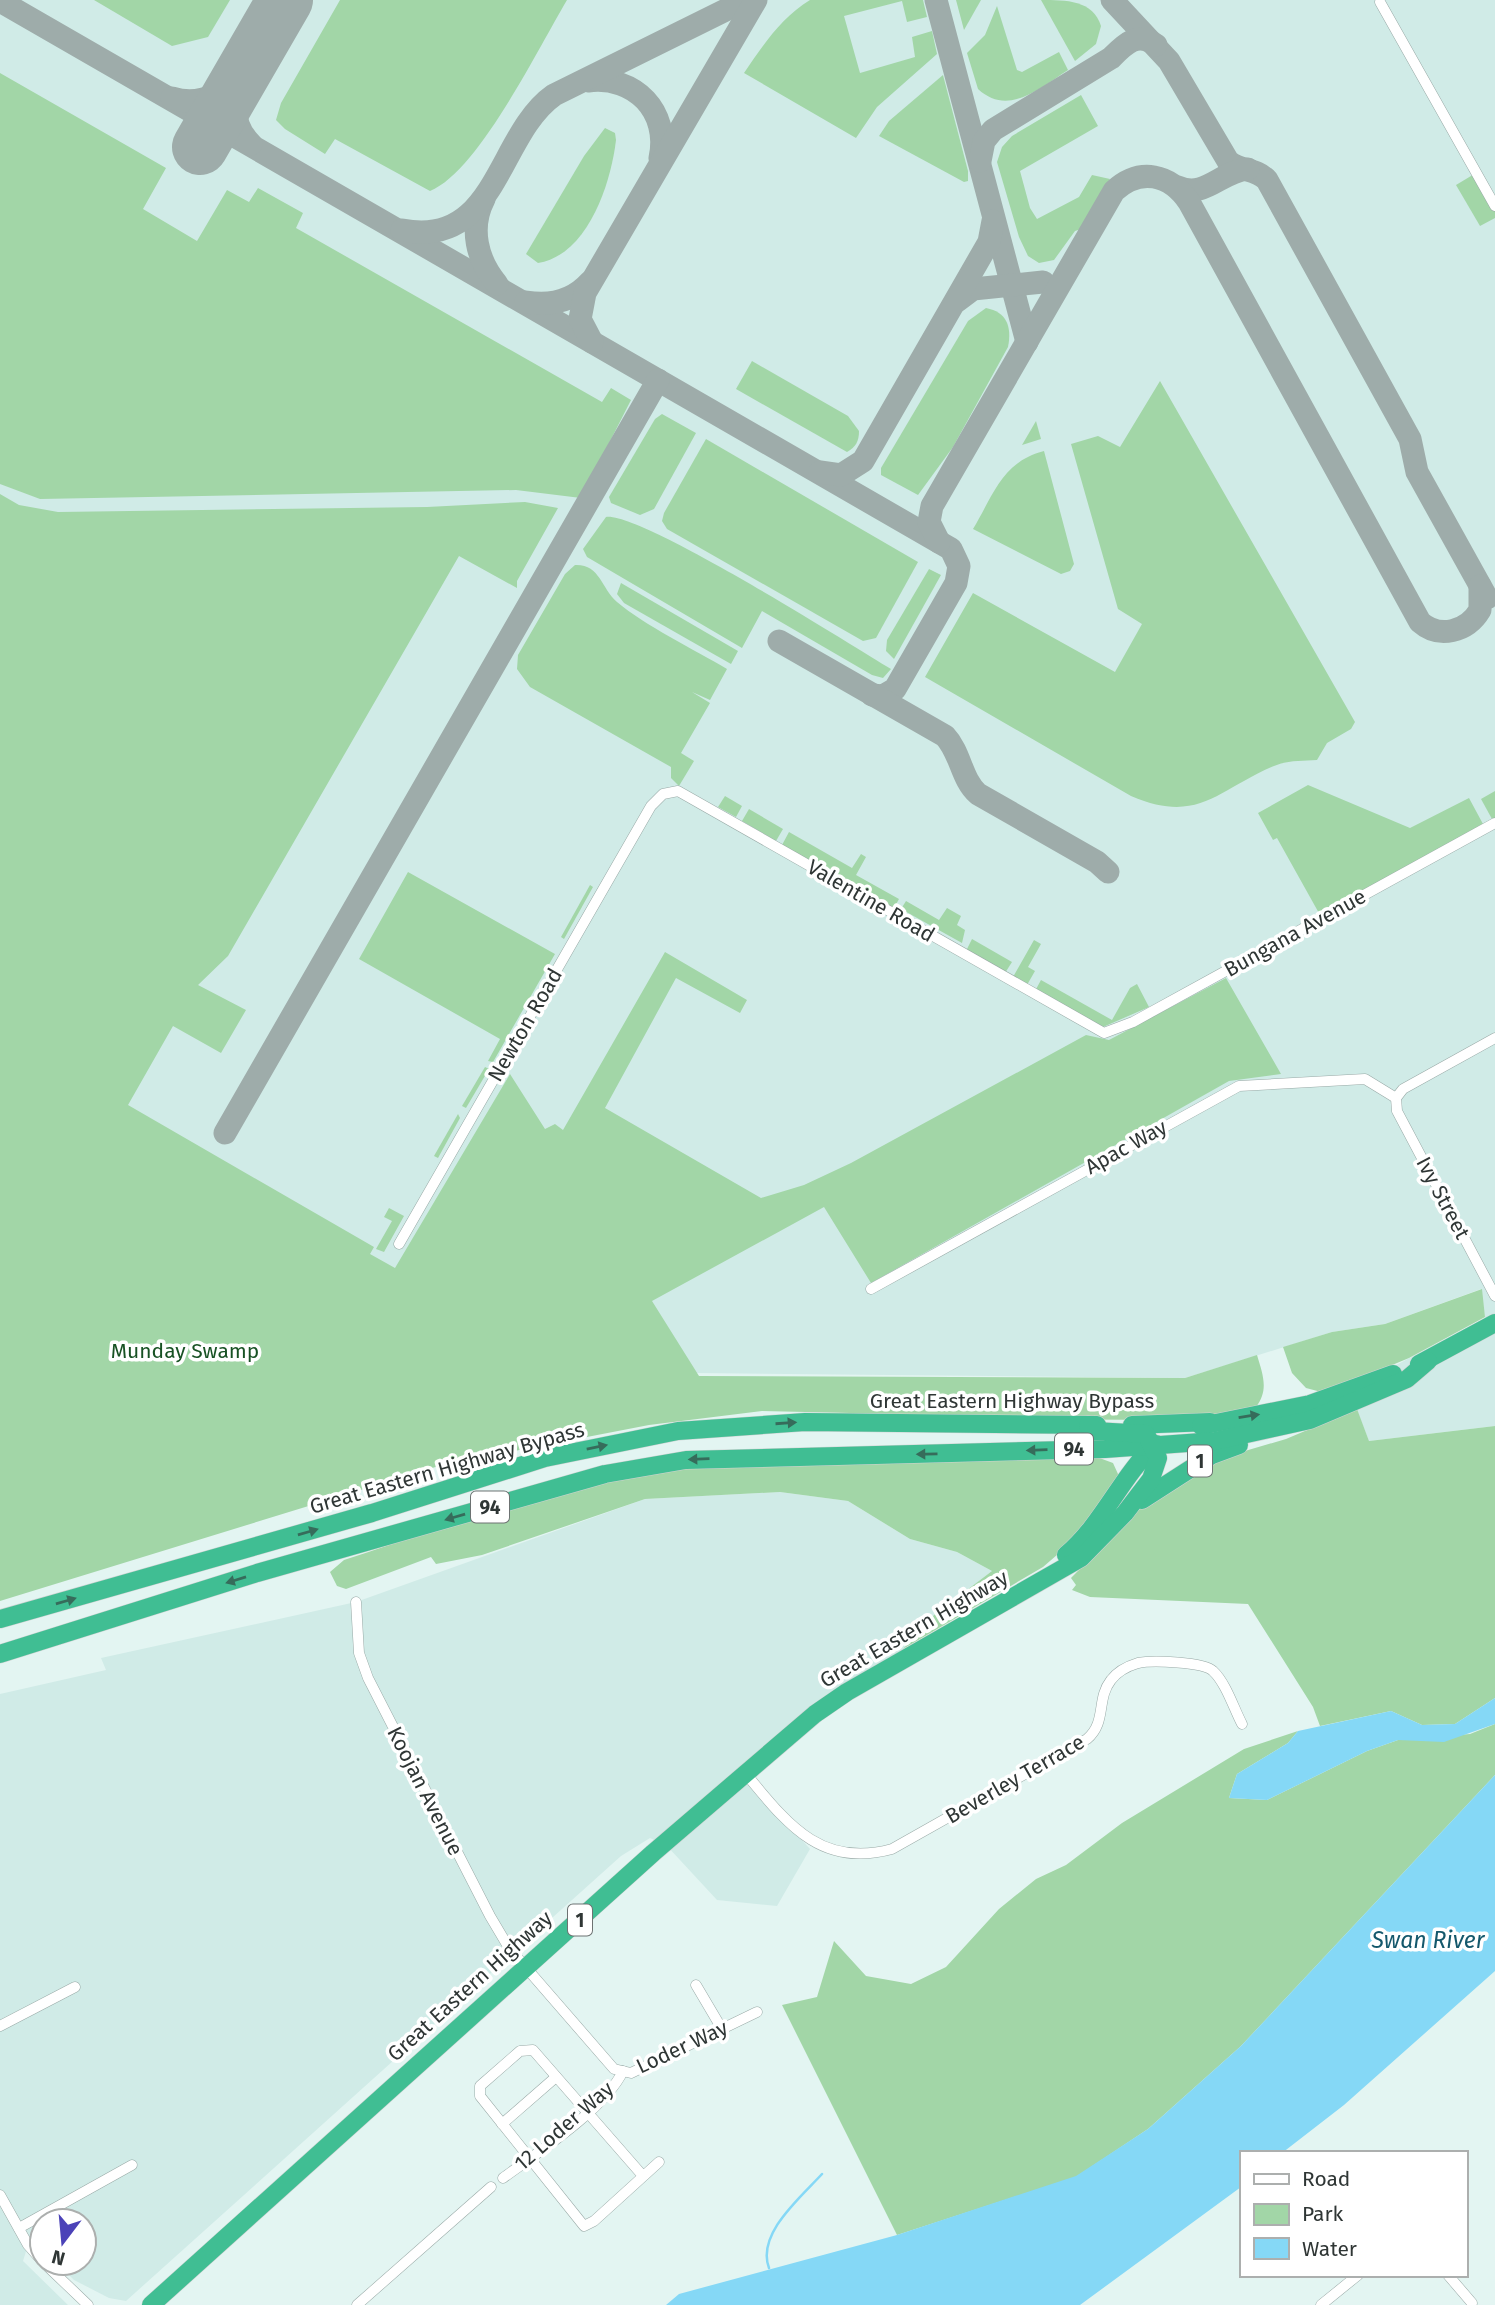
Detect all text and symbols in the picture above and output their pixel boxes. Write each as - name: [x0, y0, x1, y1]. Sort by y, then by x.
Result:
- street label: Valentine Road: [803, 854, 939, 948]
- street label: Bungana Avenue: [1220, 883, 1370, 983]
- street label: Newton Road: [482, 964, 568, 1086]
- street label: Apac Way: [1081, 1114, 1172, 1180]
- street label: Ivy Street: [1411, 1152, 1476, 1244]
- park label: Munday Swamp: [111, 1338, 259, 1364]
- street label: Great Eastern Highway Bypass: [870, 1388, 1154, 1414]
- one-way arrow: [1238, 1410, 1260, 1421]
- street label: Great Eastern Highway Bypass: [307, 1416, 587, 1520]
- one-way arrow: [775, 1418, 797, 1429]
- road number: 94: [1055, 1434, 1093, 1464]
- one-way arrow: [586, 1442, 608, 1453]
- one-way arrow: [1025, 1445, 1047, 1456]
- road number: 1: [1188, 1446, 1212, 1476]
- one-way arrow: [916, 1448, 938, 1460]
- one-way arrow: [688, 1454, 710, 1465]
- road number: 94: [471, 1492, 509, 1522]
- one-way arrow: [443, 1512, 465, 1523]
- one-way arrow: [298, 1526, 319, 1536]
- street label: Great Eastern Highway: [815, 1564, 1013, 1693]
- one-way arrow: [225, 1575, 246, 1586]
- one-way arrow: [55, 1595, 76, 1605]
- street label: Koojan Avenue: [381, 1722, 469, 1860]
- street label: Beverley Terrace: [941, 1729, 1089, 1829]
- road number: 1: [568, 1904, 592, 1936]
- street label: Great Eastern Highway: [382, 1905, 558, 2067]
- water label: Swan River: [1370, 1926, 1486, 1954]
- street label: Loder Way: [632, 2014, 733, 2079]
- street label: 12 Loder Way: [509, 2075, 619, 2176]
- legend: [1240, 2151, 1467, 2277]
- text: Road: [1302, 2166, 1350, 2192]
- text: Park: [1302, 2201, 1344, 2227]
- north arrow: [28, 2207, 98, 2277]
- text: Water: [1302, 2236, 1357, 2262]
- text: N: [49, 2245, 68, 2271]

